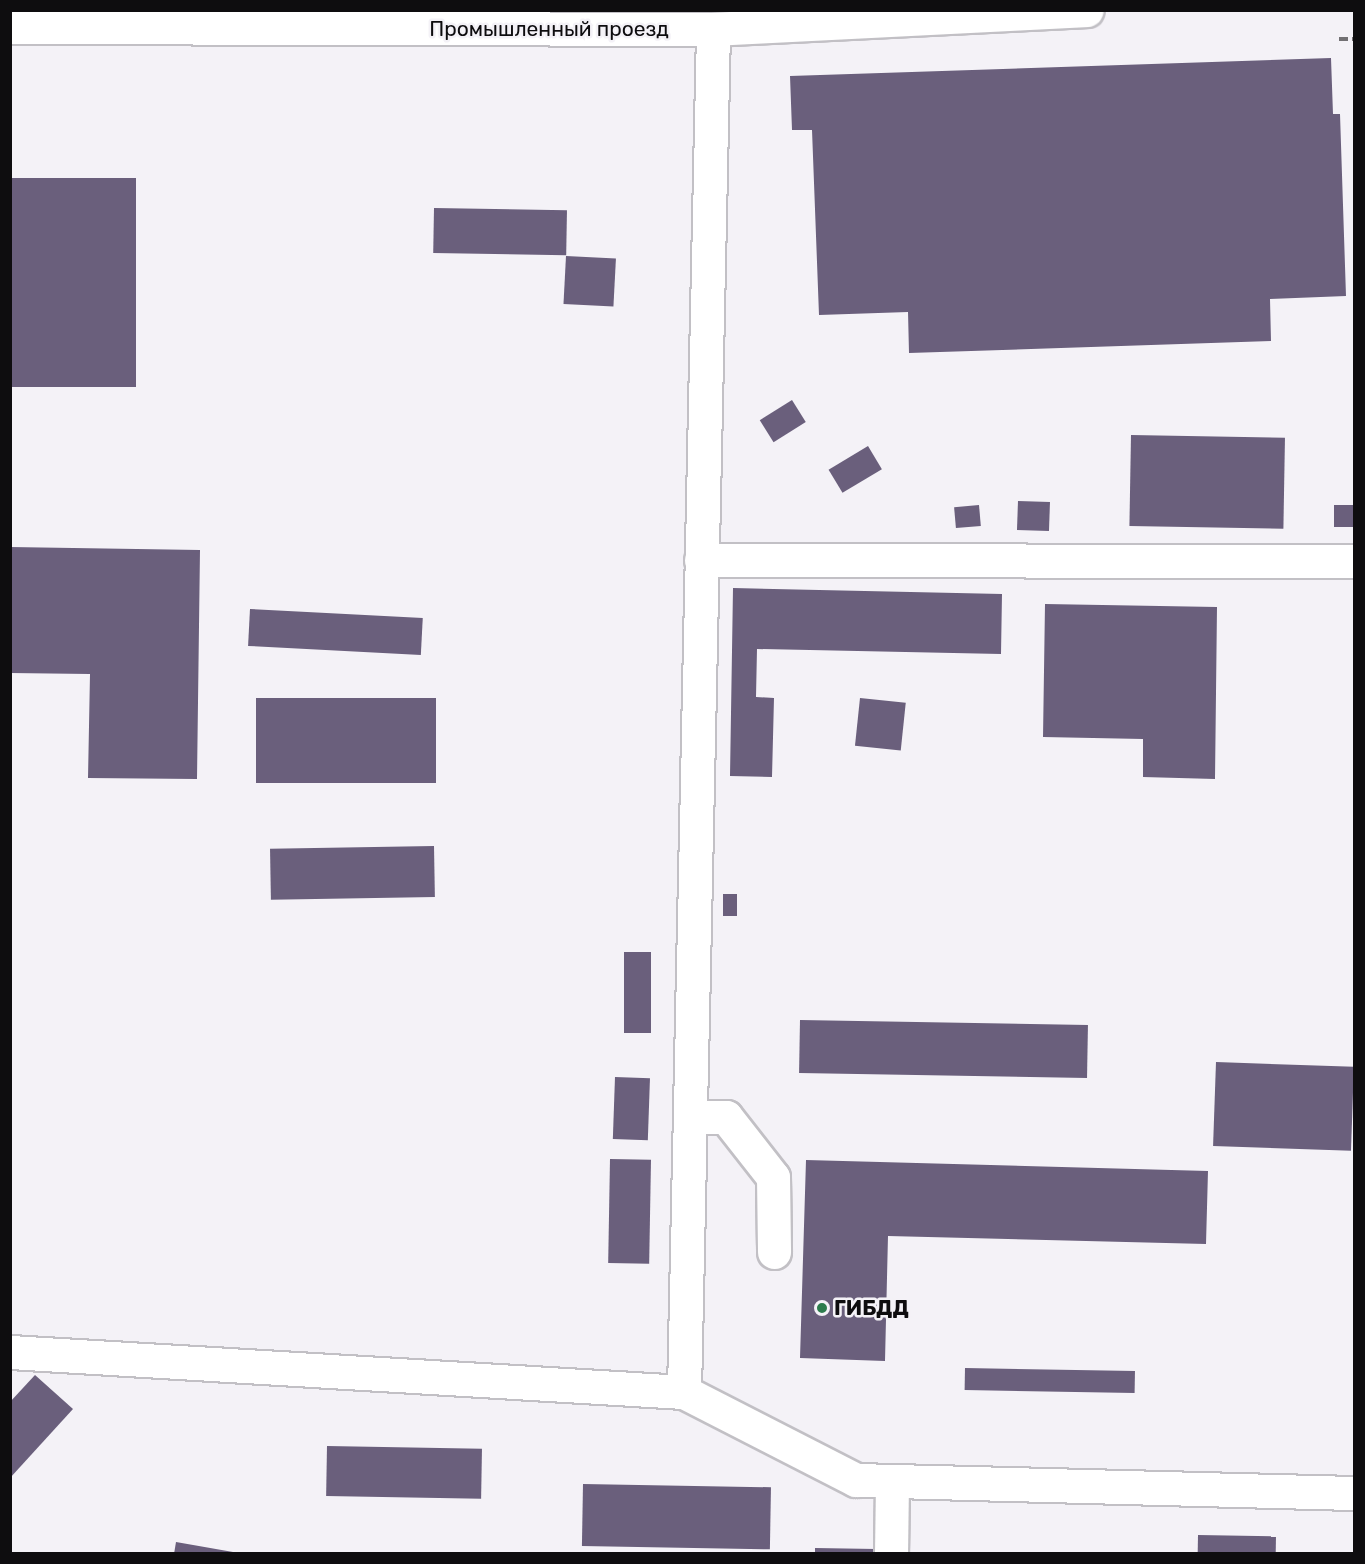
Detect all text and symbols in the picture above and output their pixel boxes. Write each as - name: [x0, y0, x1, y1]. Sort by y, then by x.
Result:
- street label: Промышленный проезд: [429, 16, 669, 42]
- place label: ГИБДД: [834, 1295, 909, 1321]
- marker: ГИБДД: [815, 1301, 829, 1315]

